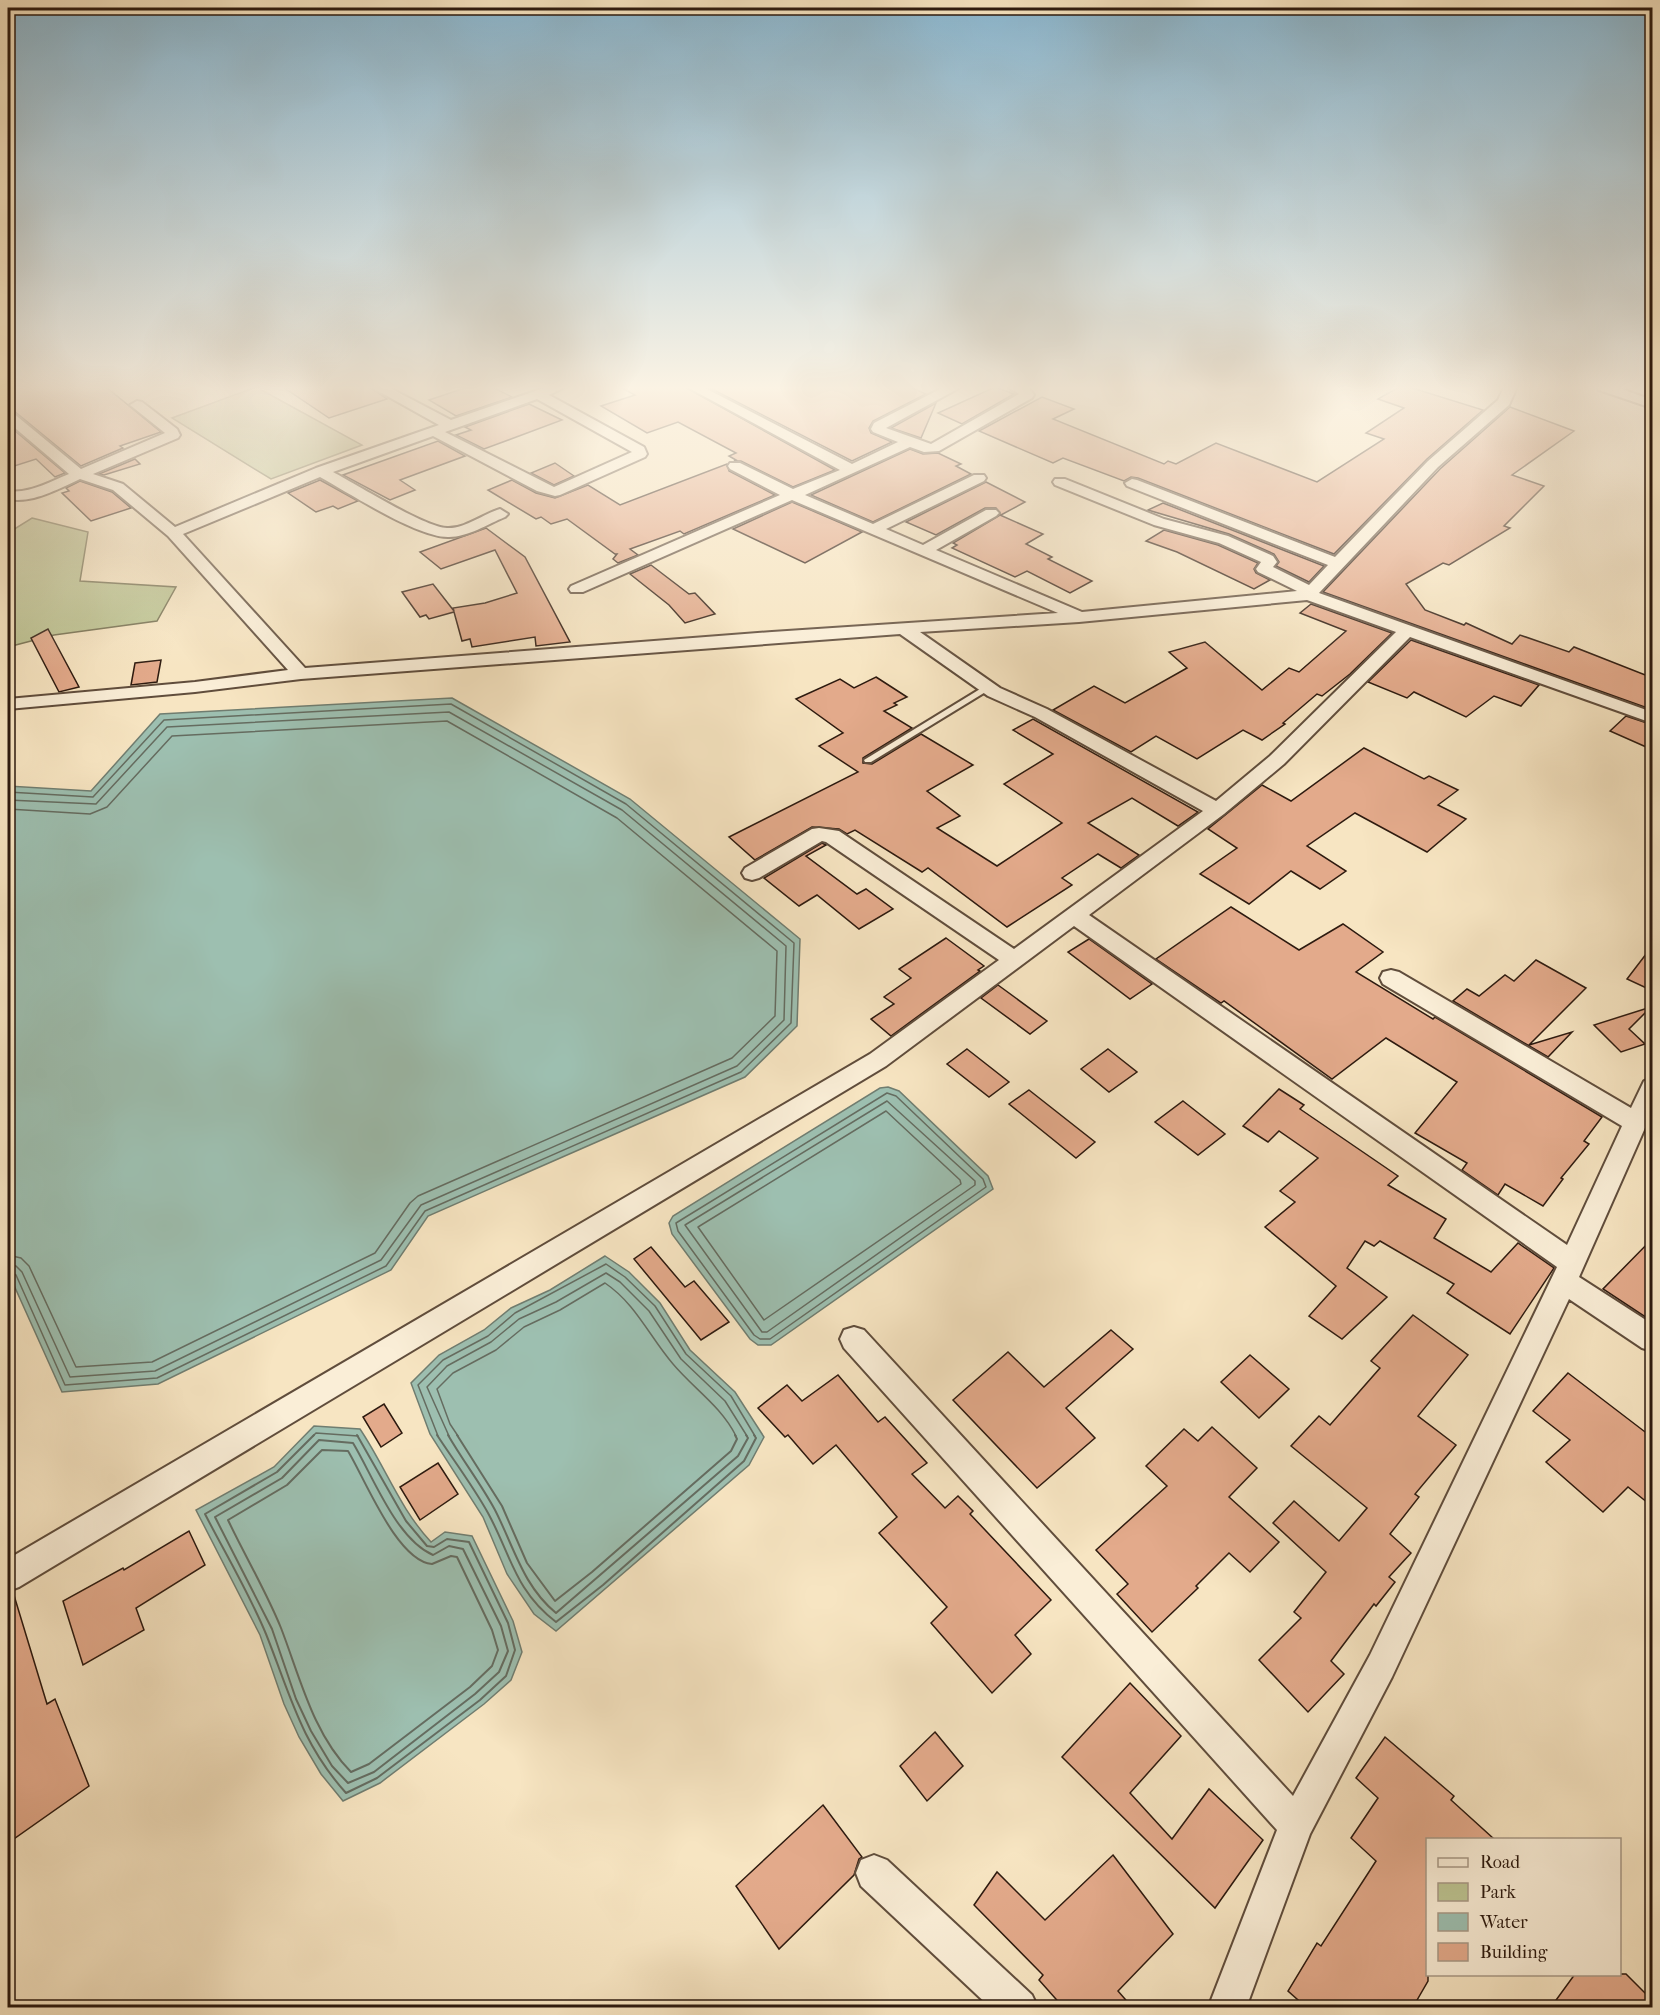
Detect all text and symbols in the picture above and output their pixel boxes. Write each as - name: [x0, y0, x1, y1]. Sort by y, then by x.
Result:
- legend: [1426, 1838, 1621, 1976]
- text: Road: [1480, 1852, 1520, 1873]
- text: Park: [1480, 1882, 1517, 1903]
- text: Water: [1479, 1912, 1528, 1933]
- text: Building: [1480, 1942, 1548, 1963]

